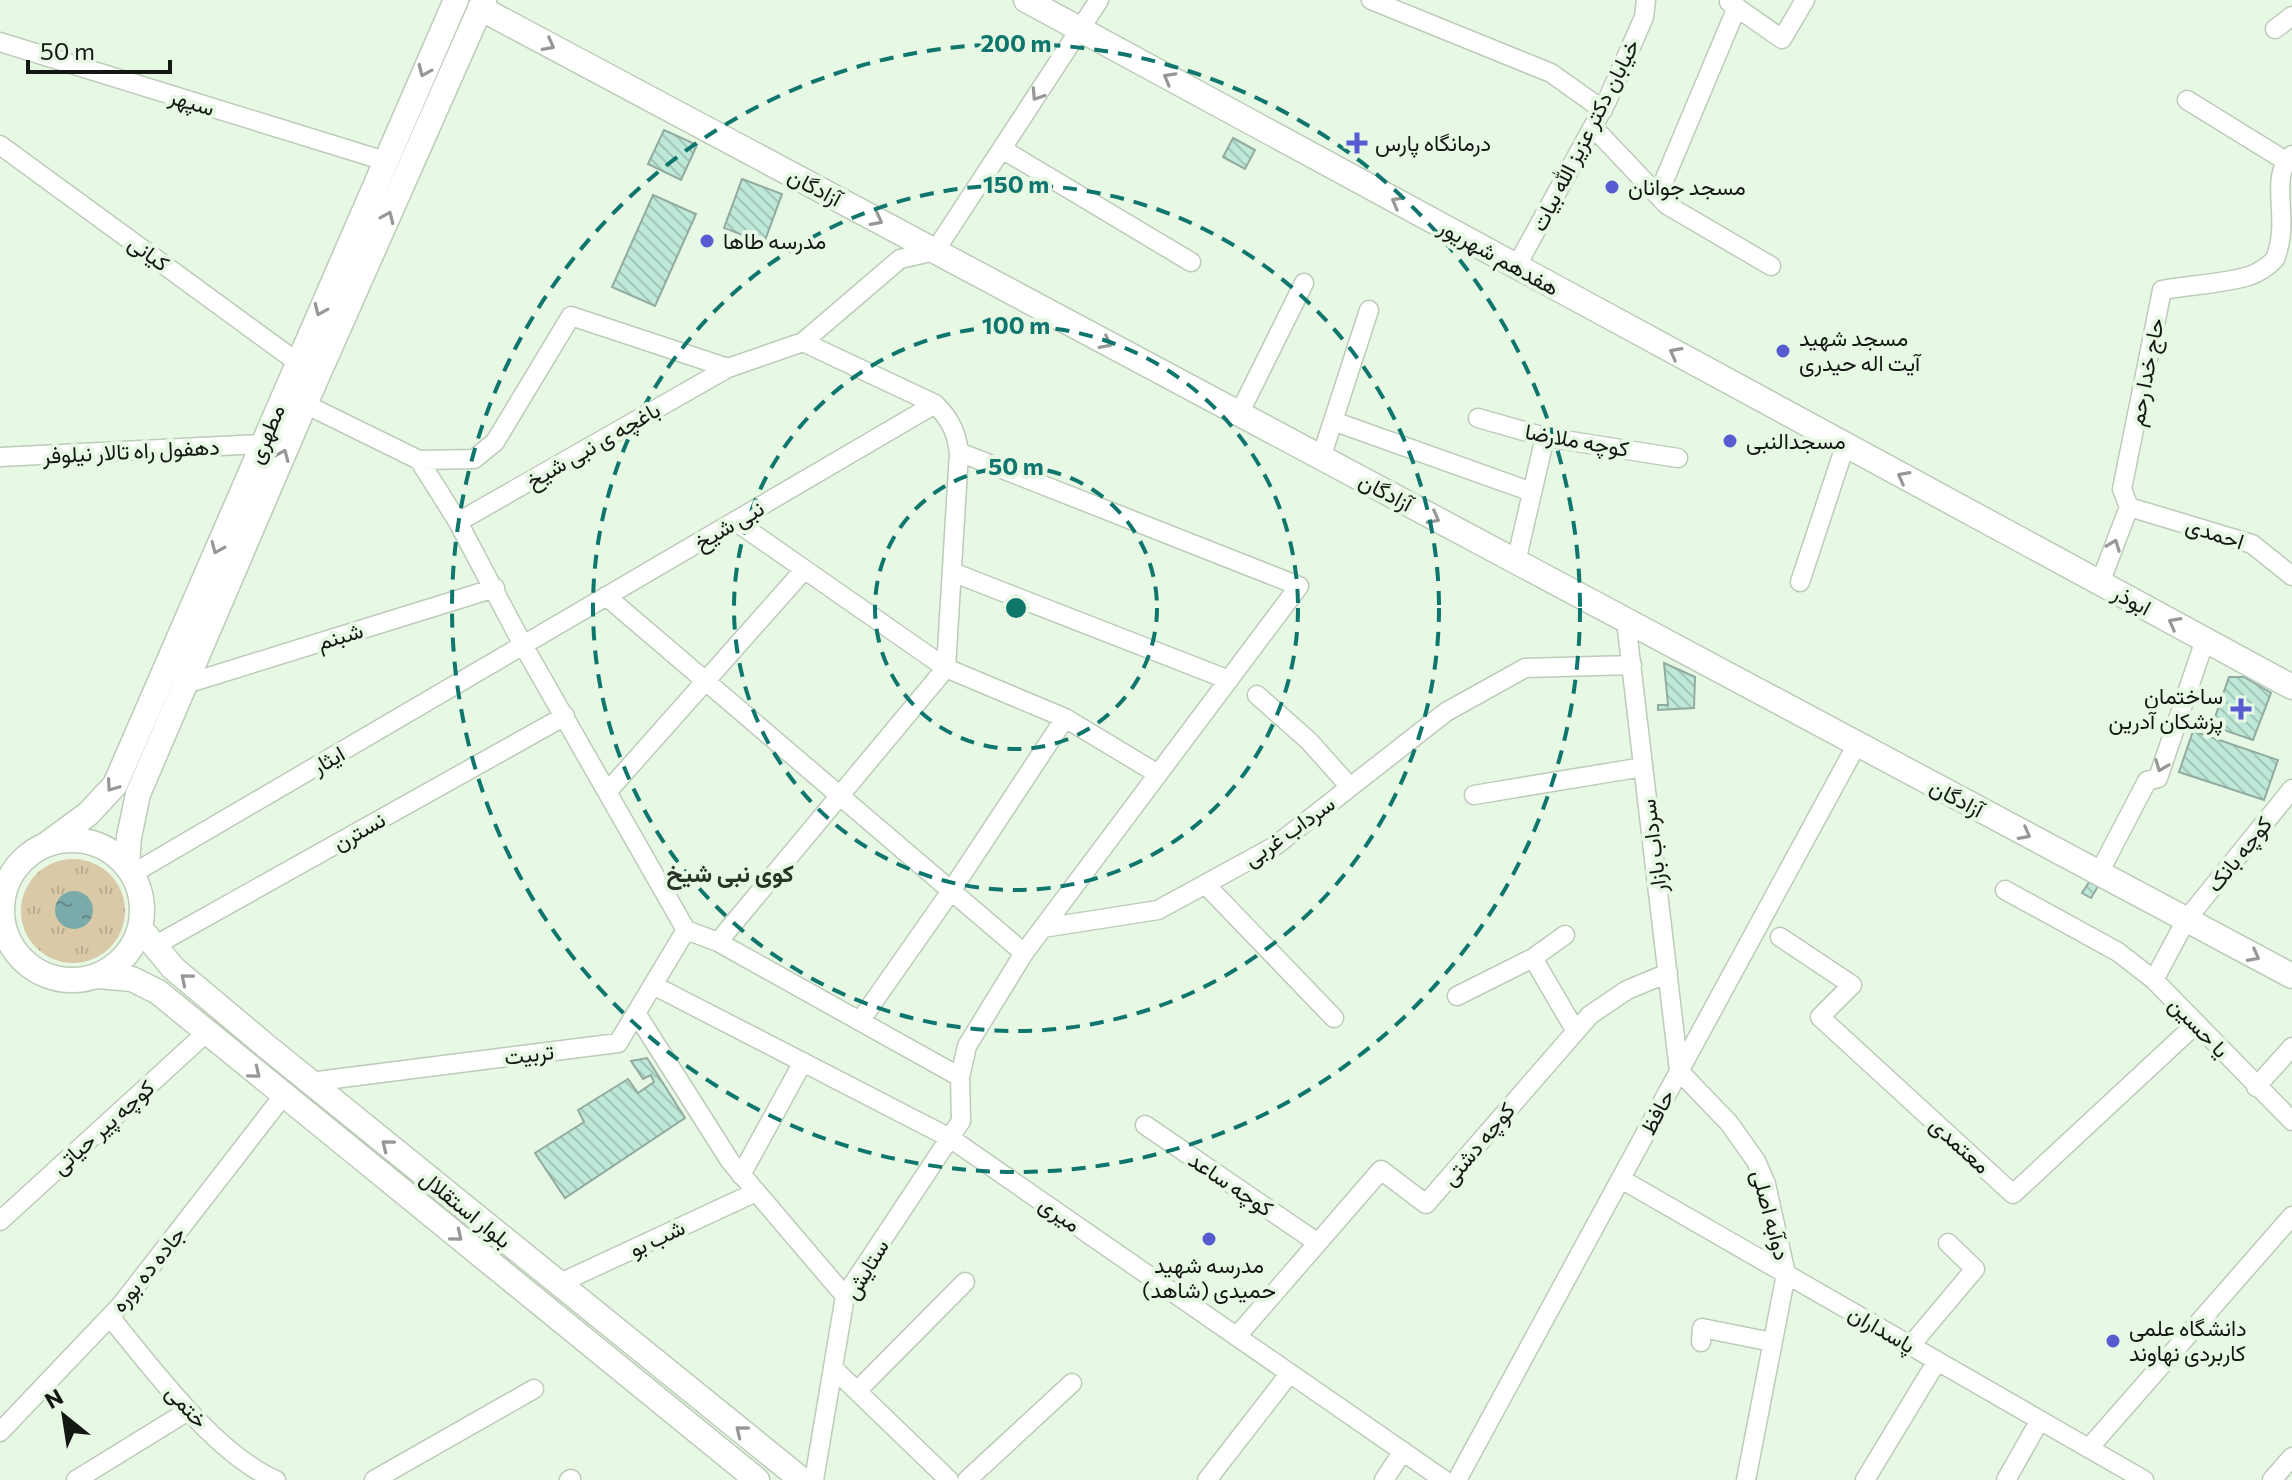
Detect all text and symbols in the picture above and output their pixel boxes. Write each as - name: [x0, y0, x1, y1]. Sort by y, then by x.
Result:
- scale bar: [28, 24, 170, 74]
- text: 200 m: [981, 28, 1051, 57]
- street label: خیابان دکتر عزیز الله بیات: [1524, 34, 1646, 236]
- one-way arrow: [541, 35, 555, 50]
- text: 50 m: [40, 36, 95, 65]
- one-way arrow: [418, 63, 434, 78]
- one-way arrow: [1162, 72, 1177, 87]
- street label: سپهر: [165, 82, 218, 123]
- one-way arrow: [1032, 86, 1047, 100]
- place label: درمانگاه پارس: [1375, 129, 1491, 158]
- marker: درمانگاه پارس: [1346, 132, 1368, 154]
- street label: آزادگان: [783, 161, 848, 214]
- text: 150 m: [983, 169, 1049, 198]
- place label: مسجد جوانان: [1628, 173, 1746, 201]
- marker: مسجد جوانان: [1603, 178, 1621, 196]
- one-way arrow: [1391, 196, 1406, 212]
- one-way arrow: [378, 210, 394, 225]
- one-way arrow: [869, 210, 883, 226]
- street label: هفدهم شهریور: [1432, 212, 1564, 302]
- place label: مدرسه طاها: [723, 227, 826, 255]
- street label: کیانی: [123, 229, 175, 277]
- marker: مدرسه طاها: [698, 232, 716, 250]
- one-way arrow: [314, 301, 330, 316]
- text: 100 m: [982, 310, 1050, 339]
- street label: حاج خدا رحم: [2122, 316, 2171, 429]
- place label: مسجد شهید آیت اله حیدری: [1799, 324, 1922, 377]
- one-way arrow: [1098, 333, 1113, 348]
- marker: مسجد شهید آیت اله حیدری: [1774, 342, 1792, 360]
- one-way arrow: [1669, 347, 1683, 363]
- street label: باغچه ی نبی شیخ: [521, 395, 666, 496]
- street label: مطهری: [241, 400, 291, 468]
- street label: کوچه ملارضا: [1523, 417, 1631, 464]
- place label: مسجدالنبی: [1746, 427, 1846, 455]
- street label: دهفول راه تالار نیلوفر: [41, 432, 220, 470]
- marker: مسجدالنبی: [1721, 432, 1739, 450]
- one-way arrow: [274, 449, 290, 463]
- text: 50 m: [988, 451, 1044, 480]
- street label: آزادگان: [1354, 466, 1419, 519]
- one-way arrow: [1897, 471, 1912, 487]
- street label: نبی شیخ: [689, 494, 769, 557]
- one-way arrow: [1426, 509, 1441, 524]
- street label: احمدی: [2182, 510, 2248, 556]
- one-way arrow: [2105, 539, 2121, 553]
- one-way arrow: [211, 540, 227, 555]
- street label: ابوذر: [2107, 578, 2156, 622]
- centre of rings: [1002, 594, 1030, 622]
- street label: شبنم: [314, 616, 367, 657]
- one-way arrow: [2168, 617, 2183, 633]
- place label: ساختمان پزشکان آدرین: [2109, 682, 2223, 736]
- marker: ساختمان پزشکان آدرین: [2230, 698, 2252, 720]
- street label: ایثار: [306, 739, 350, 781]
- one-way arrow: [2154, 758, 2171, 772]
- street label: آزادگان: [1925, 772, 1990, 825]
- one-way arrow: [107, 777, 122, 791]
- street label: سرداب غربی: [1238, 789, 1340, 873]
- street label: سرداب بازار: [1633, 798, 1673, 895]
- street label: نسترن: [328, 805, 390, 857]
- street label: کوچه بانک: [2200, 810, 2279, 898]
- one-way arrow: [2016, 824, 2031, 839]
- district label: کوی نبی شیخ: [666, 858, 794, 891]
- one-way arrow: [2246, 946, 2260, 962]
- one-way arrow: [181, 974, 196, 989]
- street label: یا حسین: [2163, 990, 2235, 1064]
- street label: تربیت: [503, 1037, 556, 1071]
- one-way arrow: [246, 1063, 260, 1078]
- street label: کوچه پیر حیاتی: [46, 1073, 161, 1181]
- street label: حافظ: [1634, 1085, 1680, 1139]
- street label: کوچه دشتی: [1435, 1097, 1522, 1192]
- street label: معتمدی: [1924, 1110, 1996, 1180]
- one-way arrow: [381, 1140, 396, 1154]
- street label: کوچه ساعد: [1183, 1145, 1279, 1223]
- street label: بلوار استقلال: [415, 1164, 517, 1254]
- street label: دوآبه اصلی: [1746, 1167, 1796, 1263]
- street label: میری: [1034, 1190, 1086, 1238]
- street label: شب بو: [625, 1213, 689, 1263]
- street label: جاده ده بوره: [105, 1220, 191, 1318]
- one-way arrow: [448, 1227, 463, 1241]
- marker: مدرسه شهید حمیدی (شاهد): [1200, 1230, 1218, 1248]
- street label: ستایش: [837, 1234, 895, 1304]
- place label: مدرسه شهید حمیدی (شاهد): [1142, 1251, 1276, 1304]
- street label: پاسداران: [1843, 1299, 1921, 1360]
- place label: دانشگاه علمی کاربردی نهاوند: [2129, 1314, 2247, 1367]
- marker: دانشگاه علمی کاربردی نهاوند: [2104, 1332, 2122, 1350]
- north arrow: [24, 1376, 104, 1456]
- street label: ختمی: [160, 1378, 214, 1434]
- text: N: [40, 1382, 68, 1414]
- one-way arrow: [736, 1426, 750, 1441]

